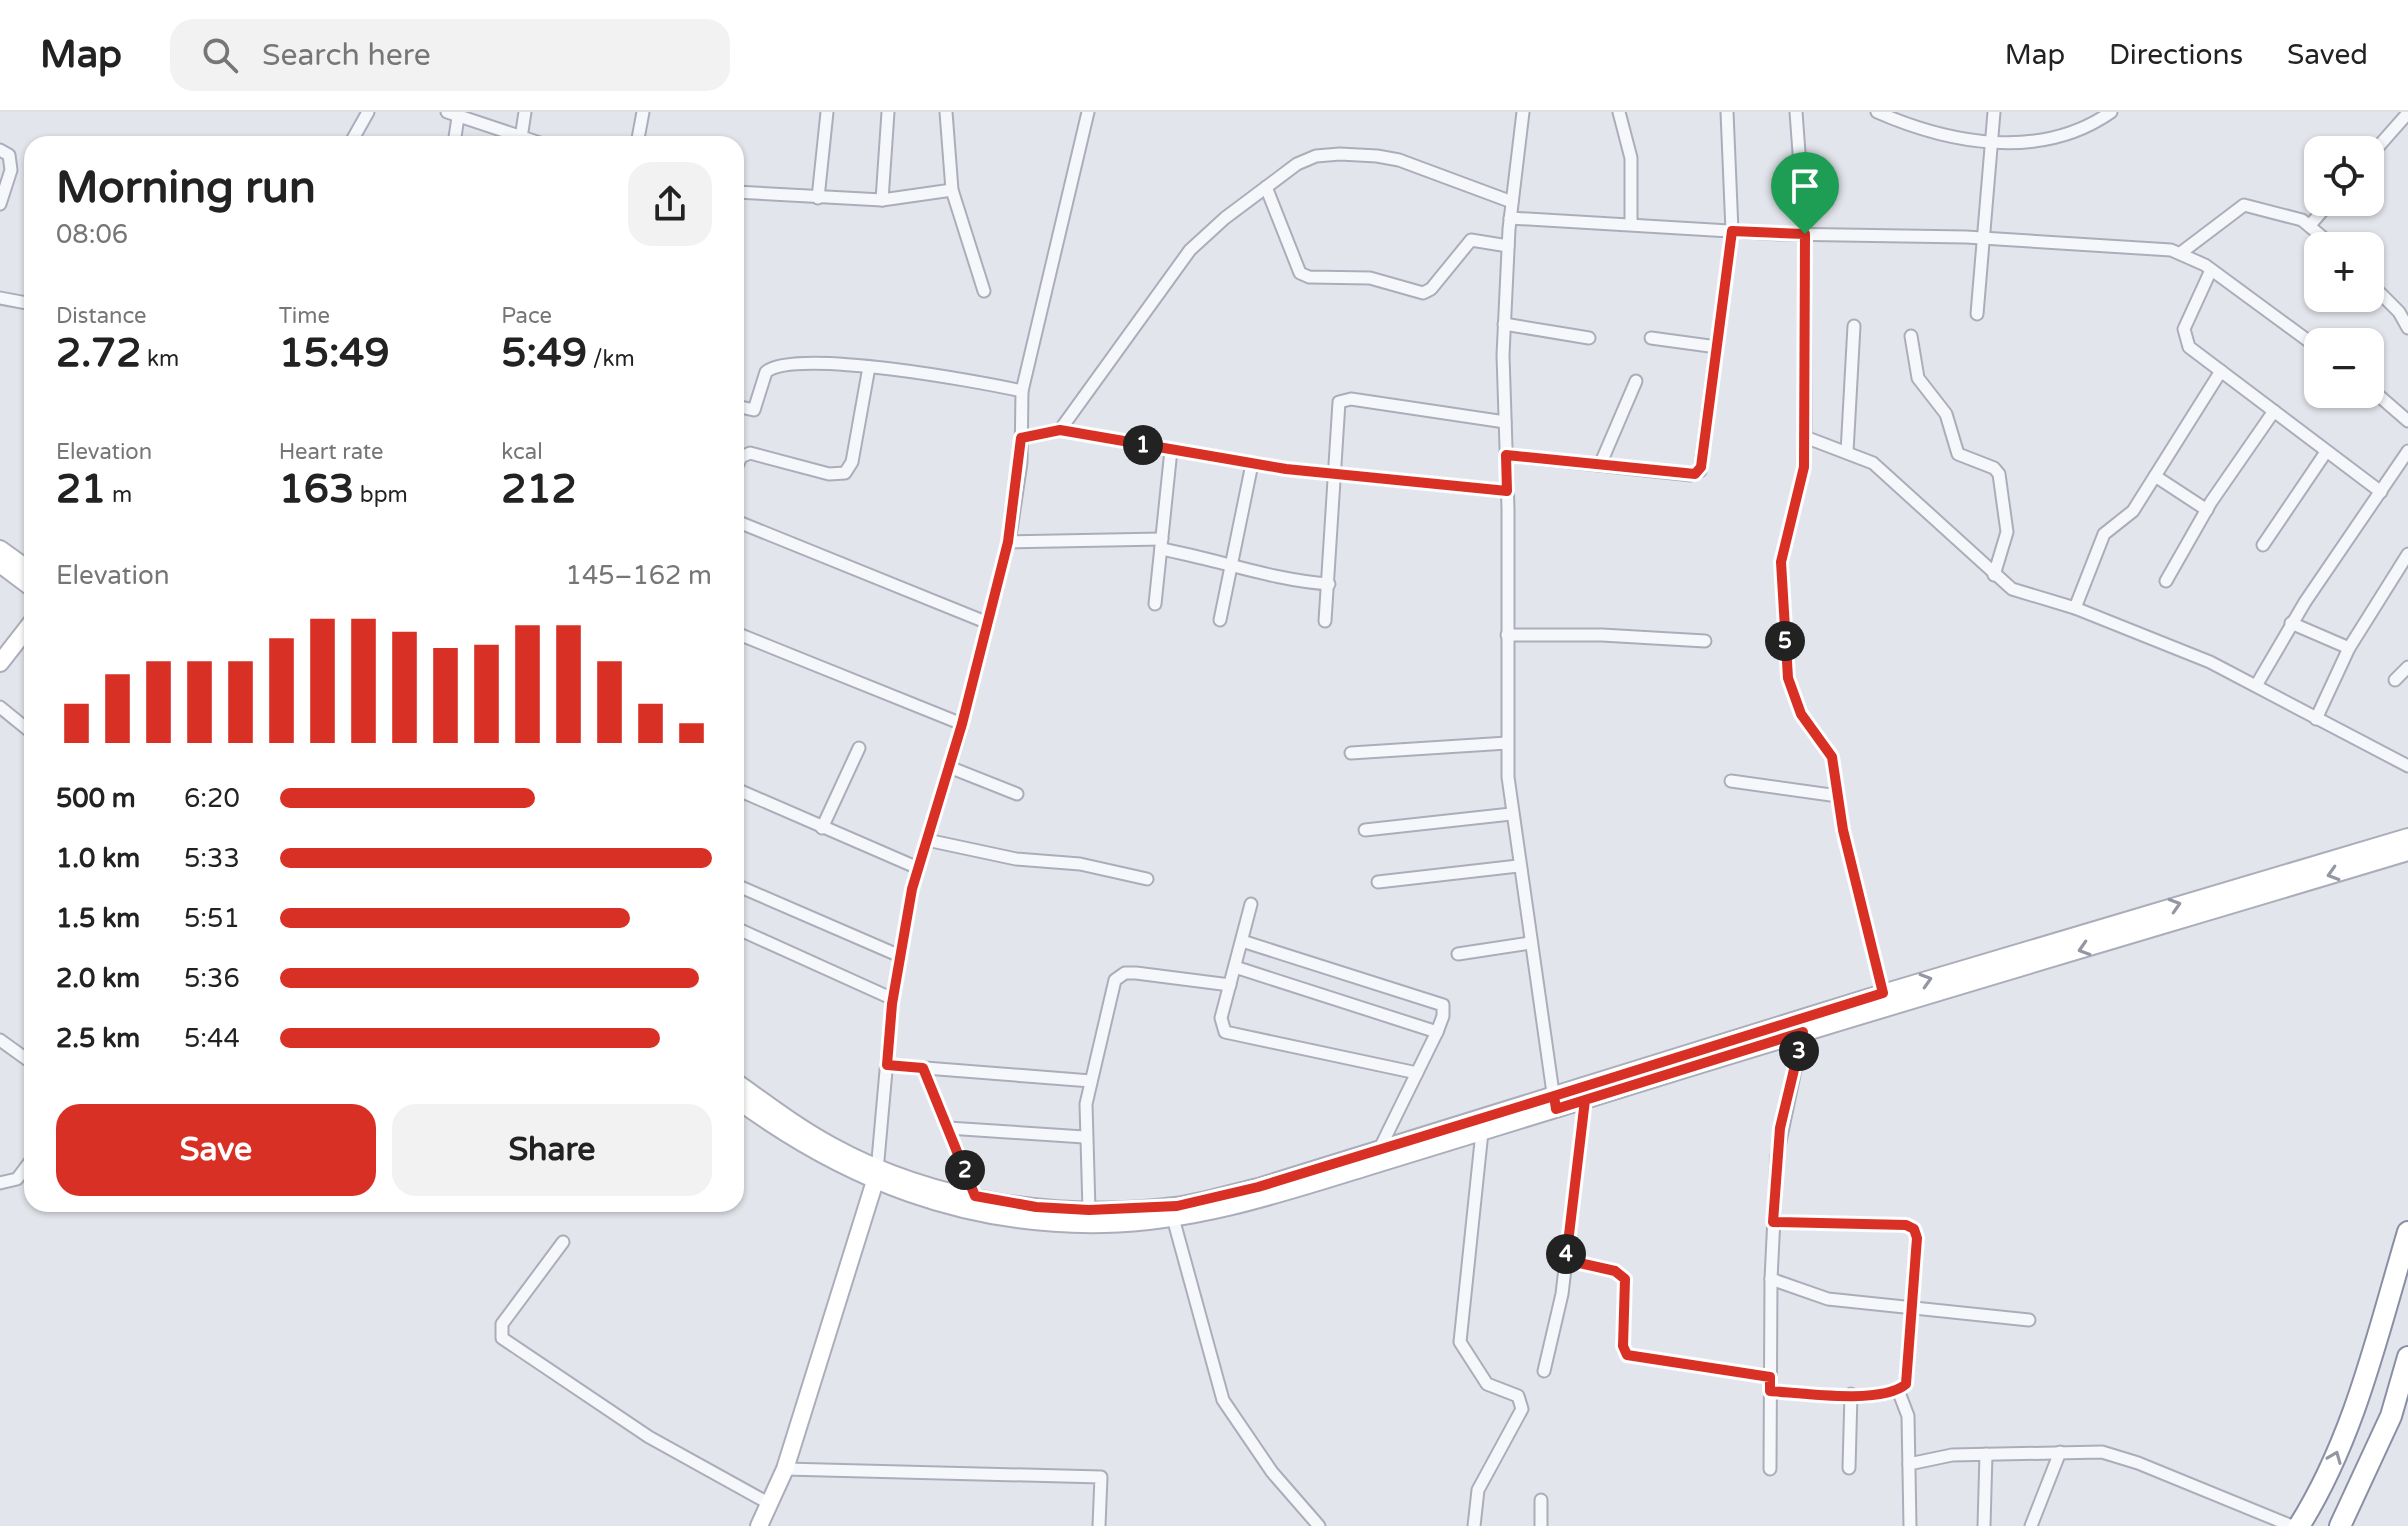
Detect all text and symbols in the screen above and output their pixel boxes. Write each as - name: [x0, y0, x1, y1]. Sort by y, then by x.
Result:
- search box: [170, 19, 730, 91]
- text: Map: [40, 32, 122, 78]
- icon: search: [198, 33, 242, 77]
- text: Search here: [262, 37, 431, 74]
- text: Map: [2005, 38, 2065, 72]
- text: Directions: [2109, 38, 2243, 72]
- text: Saved: [2287, 38, 2368, 72]
- map controls: [2304, 136, 2384, 408]
- button: locate: [2304, 136, 2384, 216]
- pin: [1771, 152, 1839, 234]
- text: Morning run: [56, 162, 316, 215]
- button: share: [628, 162, 712, 246]
- icon: arrive: [1783, 164, 1827, 208]
- text: 08:06: [56, 219, 128, 250]
- button: +: [2304, 232, 2384, 312]
- text: Distance: [56, 303, 147, 329]
- text: Time: [279, 303, 330, 329]
- text: Pace: [501, 303, 552, 329]
- button: −: [2304, 328, 2384, 408]
- text: 2.72: [56, 329, 141, 377]
- text: 15:49: [279, 329, 390, 377]
- text: 5:49: [501, 329, 587, 377]
- text: km: [141, 346, 179, 372]
- text: /km: [587, 346, 635, 372]
- pin: 1: [1123, 425, 1163, 465]
- text: 1: [1136, 432, 1150, 458]
- text: Elevation: [56, 439, 152, 465]
- text: Heart rate: [279, 439, 384, 465]
- text: kcal: [501, 439, 543, 465]
- text: 21: [56, 465, 106, 513]
- text: 163: [279, 465, 354, 513]
- text: 212: [501, 465, 577, 513]
- text: m: [106, 482, 132, 508]
- text: bpm: [354, 482, 408, 508]
- text: Elevation: [56, 560, 170, 591]
- text: 145–162 m: [566, 560, 712, 591]
- pin: 5: [1765, 621, 1805, 661]
- text: 5: [1778, 628, 1792, 654]
- text: 500 m: [56, 783, 136, 814]
- text: 6:20: [184, 783, 240, 814]
- text: 1.0 km: [56, 843, 140, 874]
- text: 5:33: [184, 843, 240, 874]
- one-way arrow: [2327, 865, 2341, 881]
- one-way arrow: [2168, 898, 2182, 914]
- text: 1.5 km: [56, 903, 140, 934]
- text: 5:51: [184, 903, 240, 934]
- one-way arrow: [2078, 940, 2092, 956]
- text: 2.0 km: [56, 963, 140, 994]
- text: 5:36: [184, 963, 240, 994]
- one-way arrow: [1919, 973, 1933, 989]
- text: 2.5 km: [56, 1023, 140, 1054]
- text: 5:44: [184, 1023, 240, 1054]
- pin: 3: [1779, 1031, 1819, 1071]
- text: 3: [1792, 1038, 1806, 1064]
- button: Save: [56, 1104, 376, 1196]
- button: Share: [392, 1104, 712, 1196]
- pin: 2: [945, 1150, 985, 1190]
- text: 2: [958, 1157, 972, 1183]
- pin: 4: [1546, 1234, 1586, 1274]
- text: 4: [1559, 1241, 1573, 1267]
- one-way arrow: [2326, 1451, 2342, 1465]

